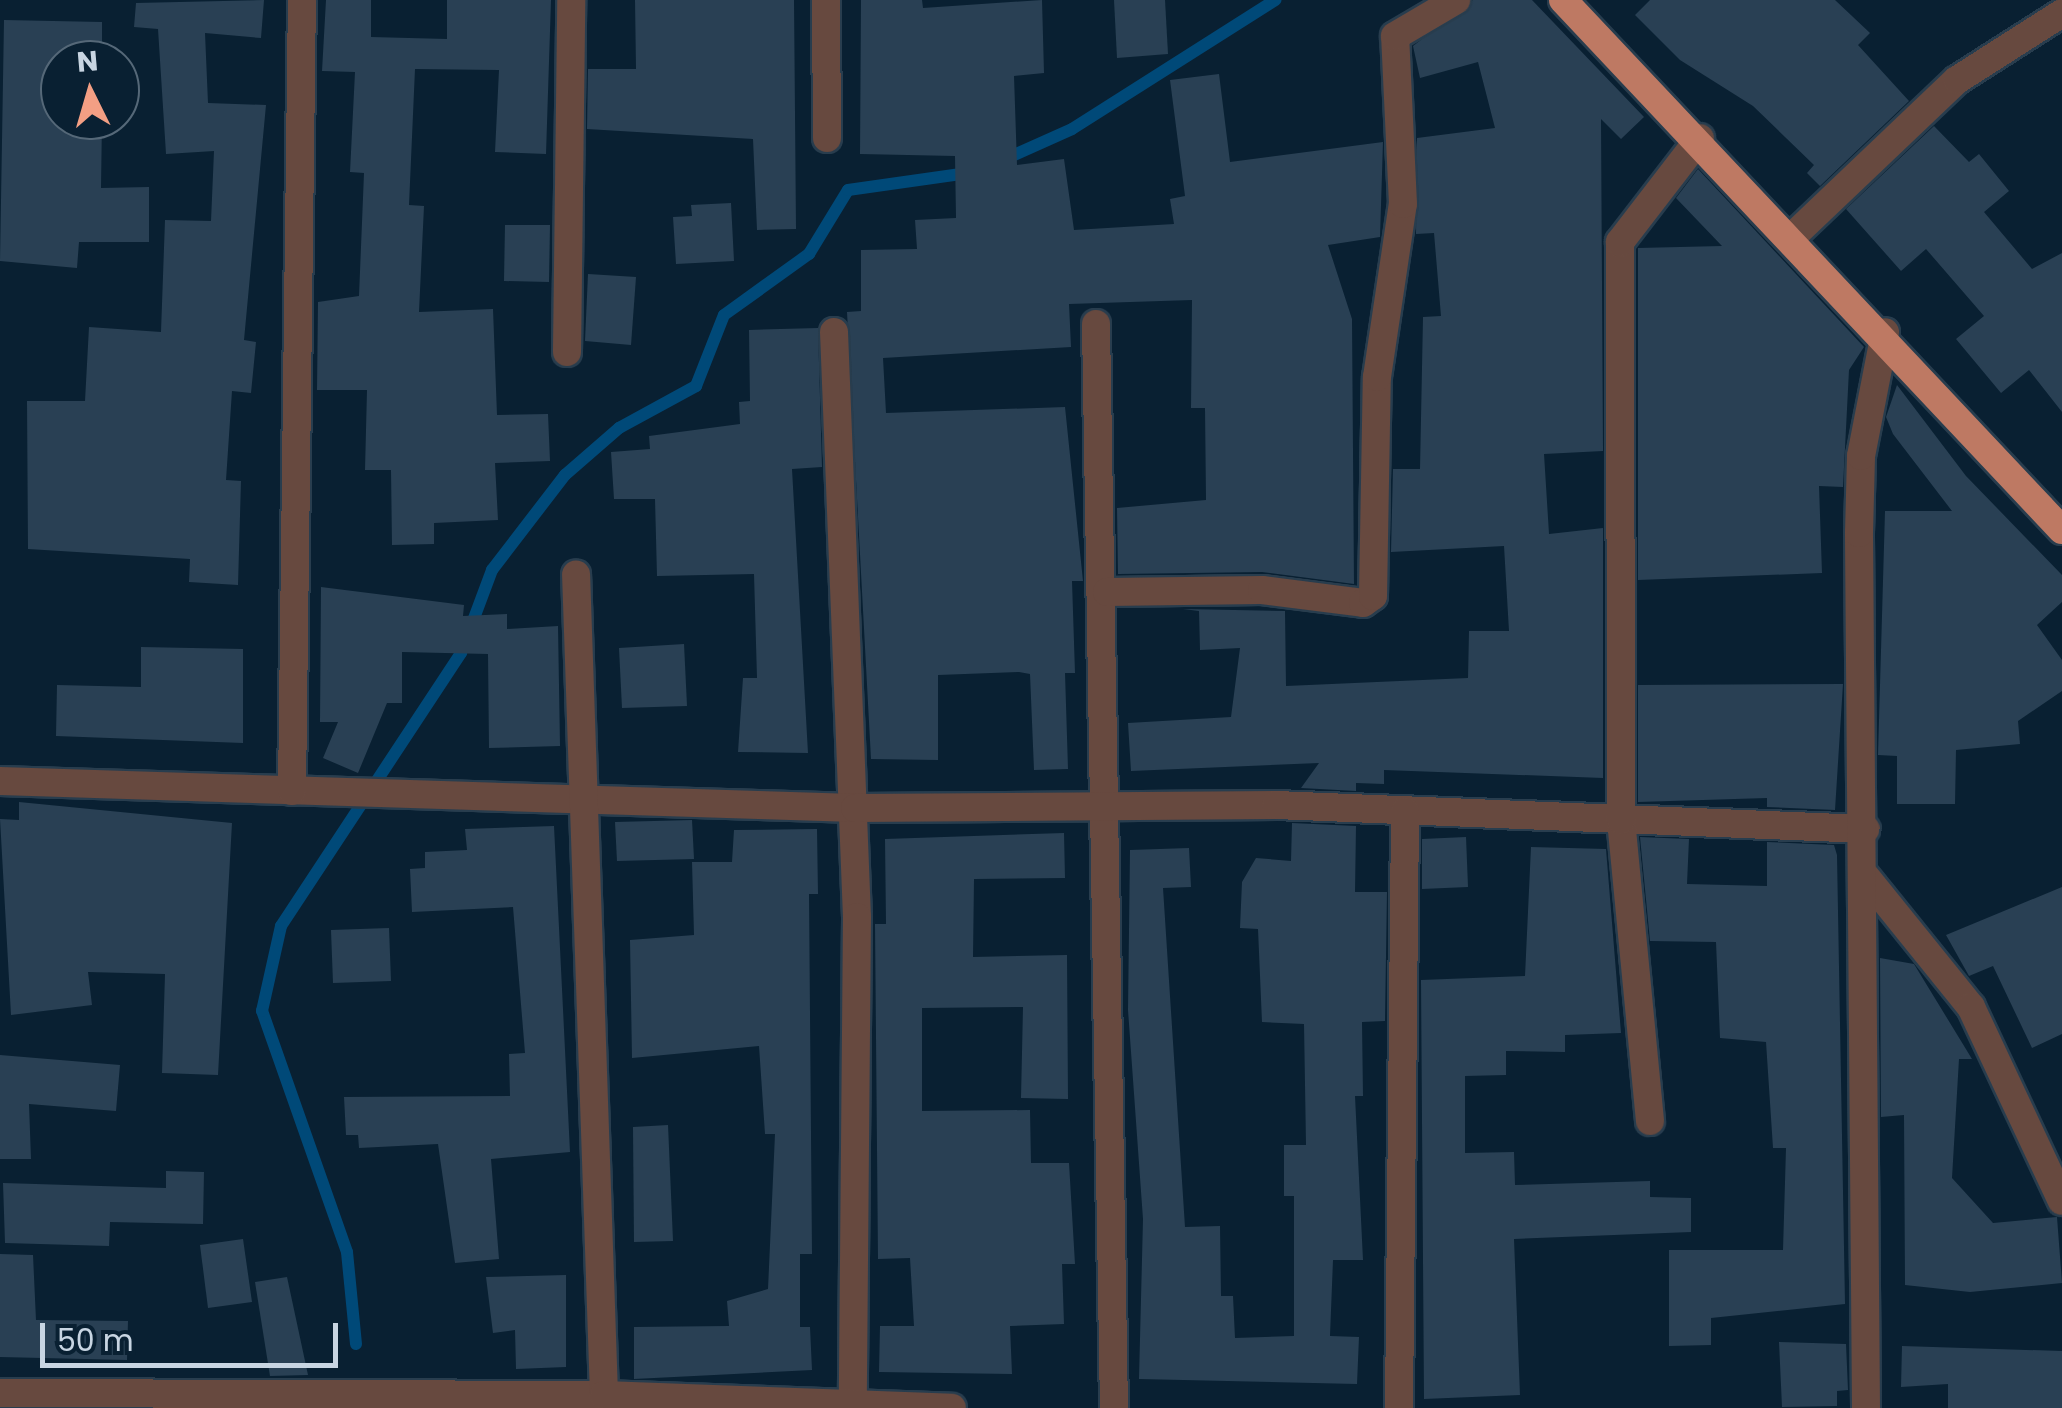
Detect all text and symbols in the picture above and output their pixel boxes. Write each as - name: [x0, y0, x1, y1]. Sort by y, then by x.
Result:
- north arrow: [40, 40, 140, 140]
- text: N: [75, 41, 100, 82]
- scale bar: [45, 1303, 342, 1365]
- text: 50 m: [57, 1319, 134, 1362]

